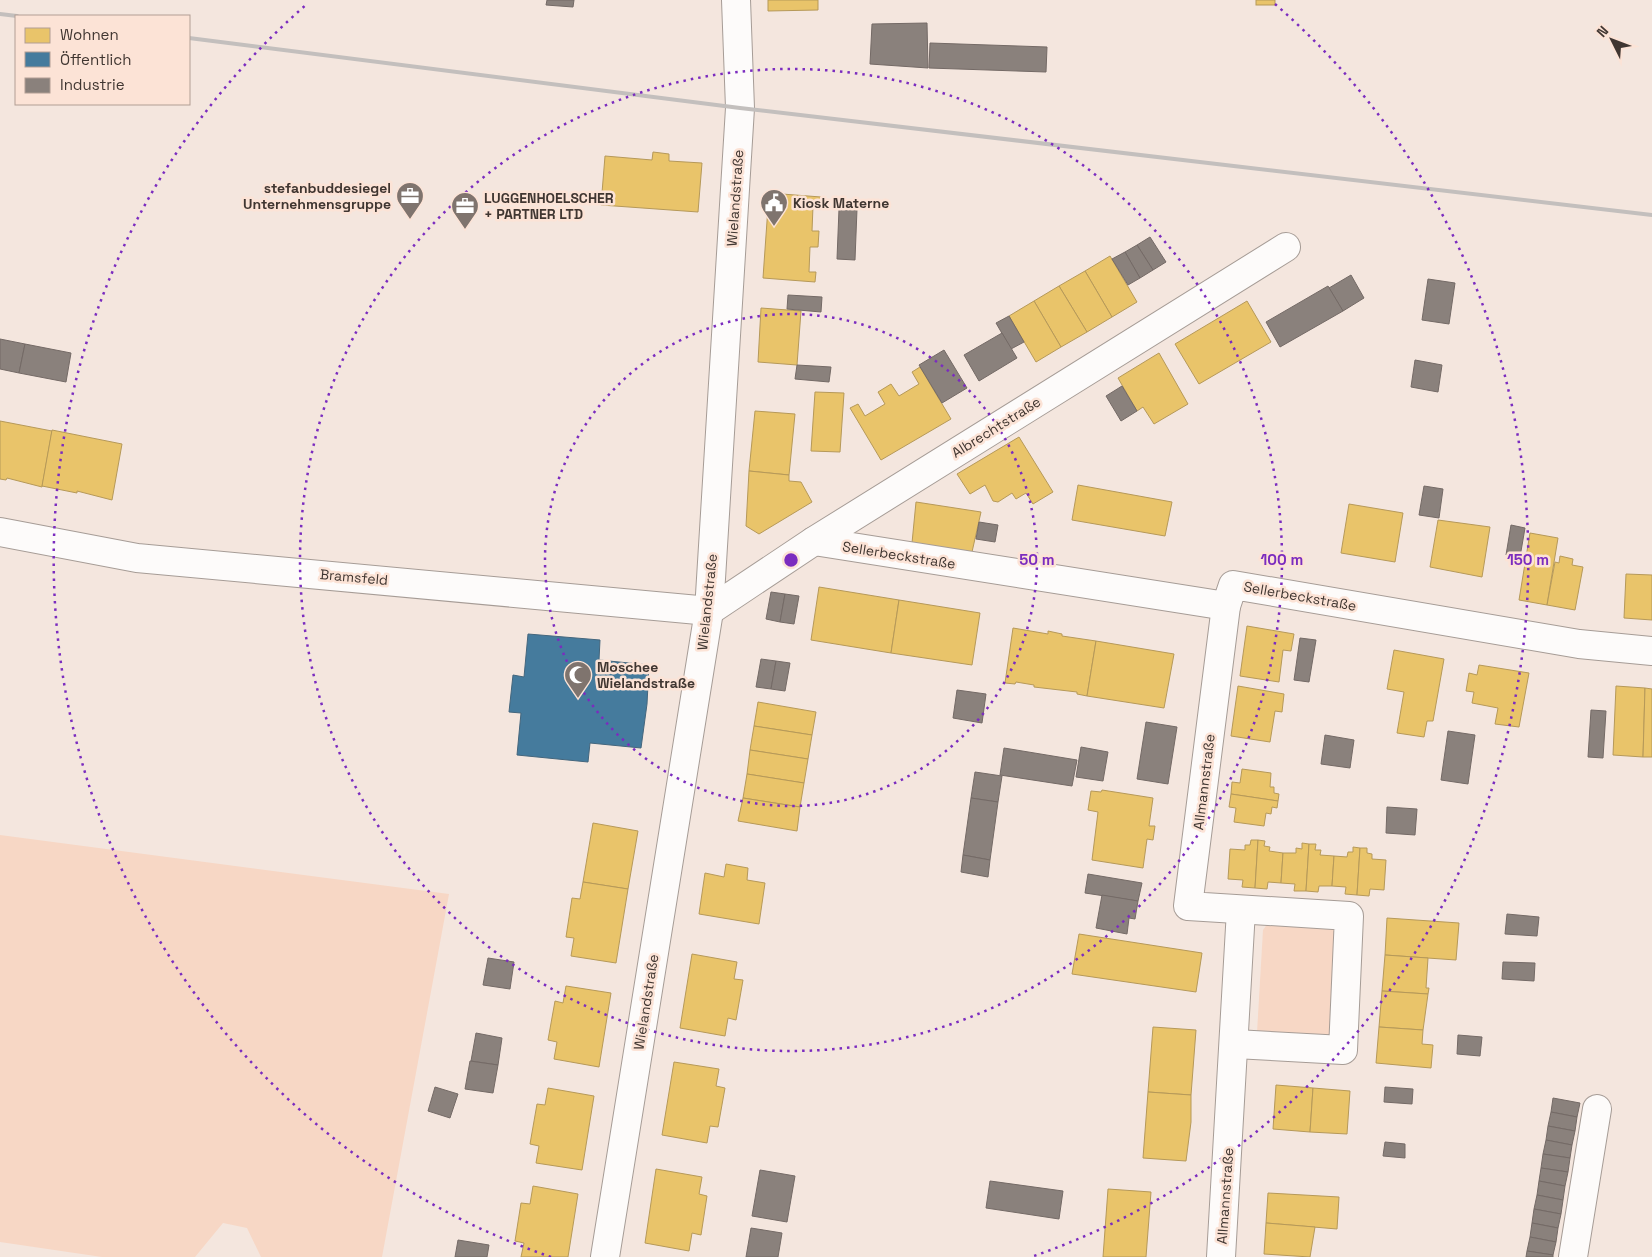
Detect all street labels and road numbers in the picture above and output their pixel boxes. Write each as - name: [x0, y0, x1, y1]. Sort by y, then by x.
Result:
- street label: Wielandstraße: [723, 149, 747, 247]
- street label: Albrechtstraße: [948, 392, 1044, 462]
- street label: Sellerbeckstraße: [841, 537, 957, 573]
- street label: Wielandstraße: [693, 553, 721, 651]
- street label: Bramsfeld: [319, 565, 389, 589]
- street label: Sellerbeckstraße: [1242, 577, 1358, 615]
- street label: Allmannstraße: [1189, 733, 1219, 831]
- street label: Wielandstraße: [630, 953, 662, 1051]
- street label: Allmannstraße: [1213, 1147, 1237, 1245]

